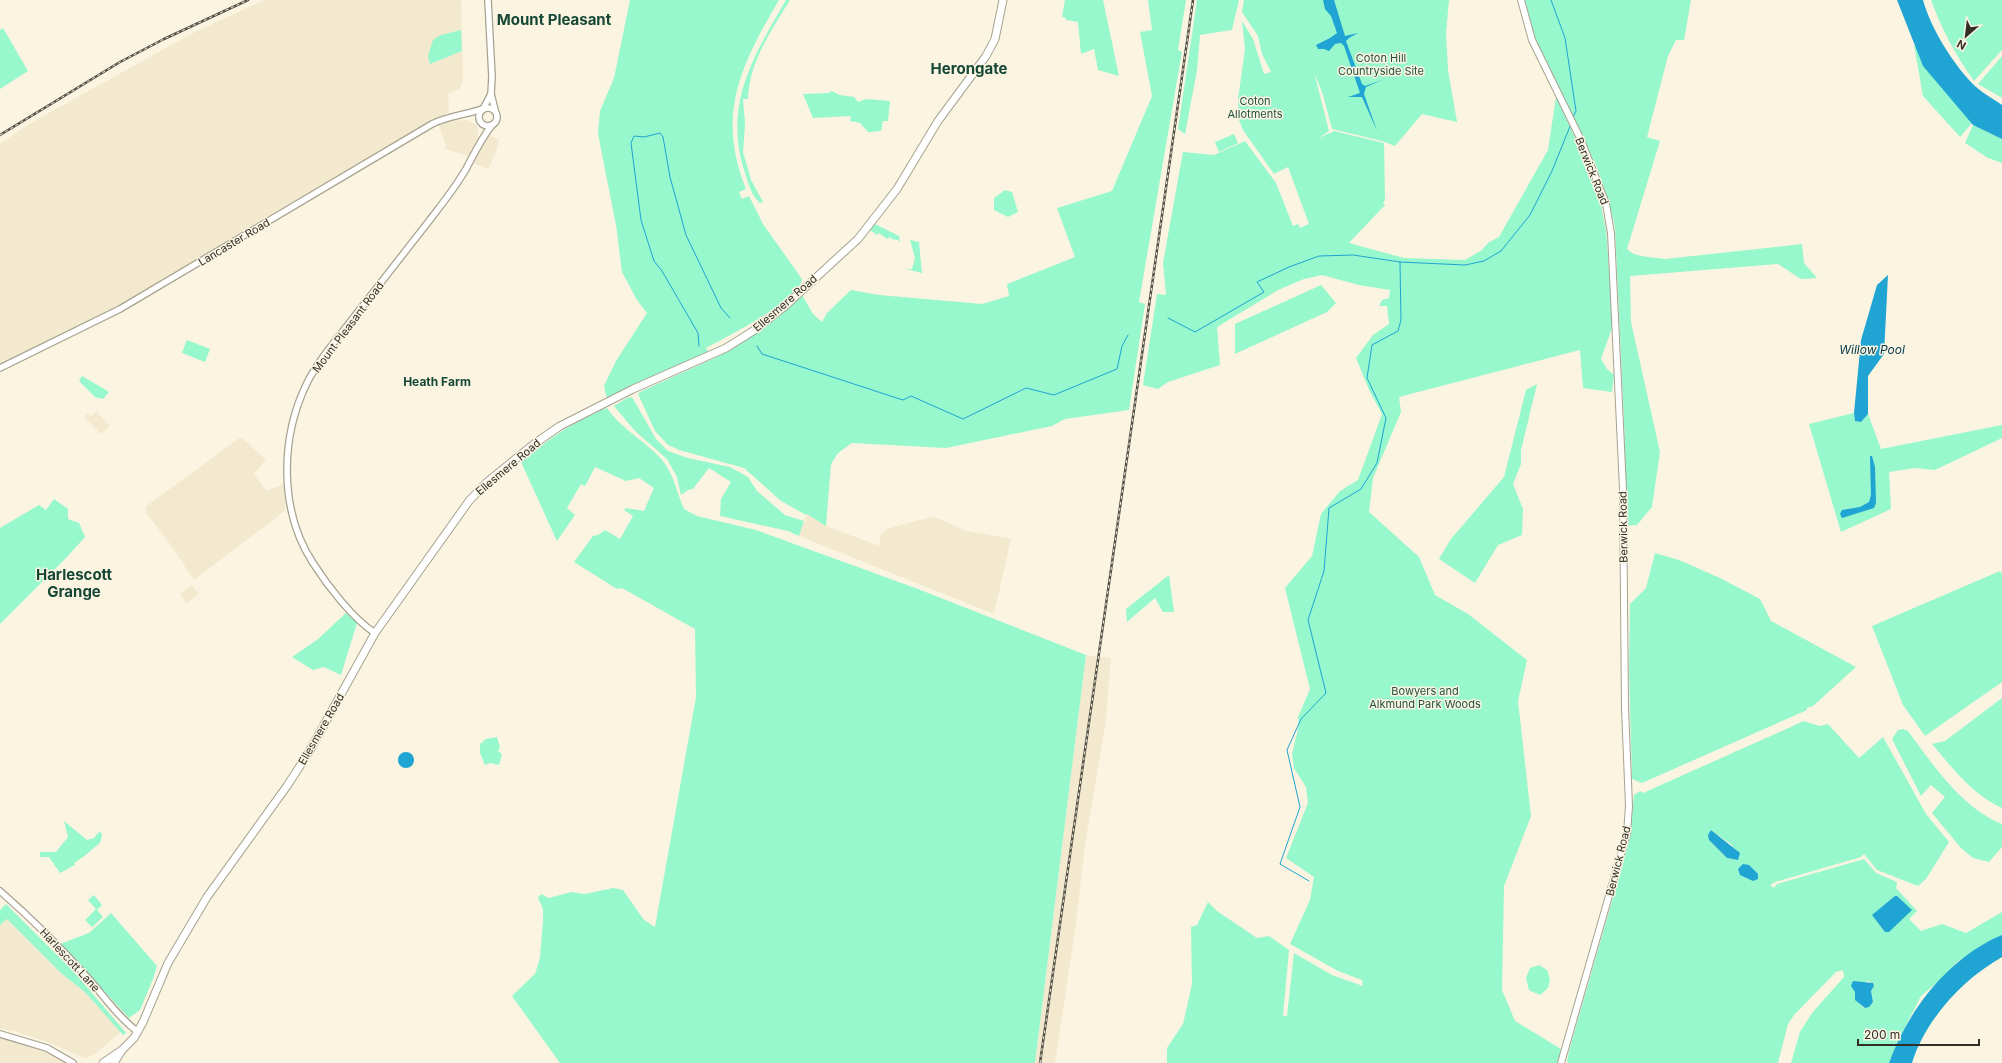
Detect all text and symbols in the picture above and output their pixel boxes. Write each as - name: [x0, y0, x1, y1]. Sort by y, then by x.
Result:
- district label: Mount Pleasant: [497, 10, 612, 29]
- north arrow: [1946, 16, 1986, 56]
- text: N: [1954, 37, 1968, 53]
- park label: Coton Hill Countryside Site: [1338, 51, 1424, 78]
- district label: Herongate: [931, 59, 1008, 78]
- park label: Coton Allotments: [1228, 94, 1283, 121]
- street label: Berwick Road: [1572, 135, 1612, 207]
- street label: Lancaster Road: [196, 215, 272, 269]
- street label: Ellesmere Road: [750, 271, 820, 335]
- street label: Mount Pleasant Road: [309, 279, 387, 375]
- water label: Willow Pool: [1839, 342, 1905, 357]
- district label: Heath Farm: [403, 374, 471, 389]
- street label: Ellesmere Road: [473, 436, 543, 498]
- street label: Berwick Road: [1615, 491, 1631, 563]
- district label: Harlescott Grange: [36, 565, 113, 601]
- park label: Bowyers and Alkmund Park Woods: [1369, 684, 1481, 711]
- street label: Ellesmere Road: [295, 691, 347, 767]
- street label: Berwick Road: [1603, 825, 1633, 897]
- street label: Harlescott Lane: [37, 925, 103, 995]
- scale bar: [1858, 1021, 1979, 1047]
- text: 200 m: [1864, 1027, 1900, 1042]

